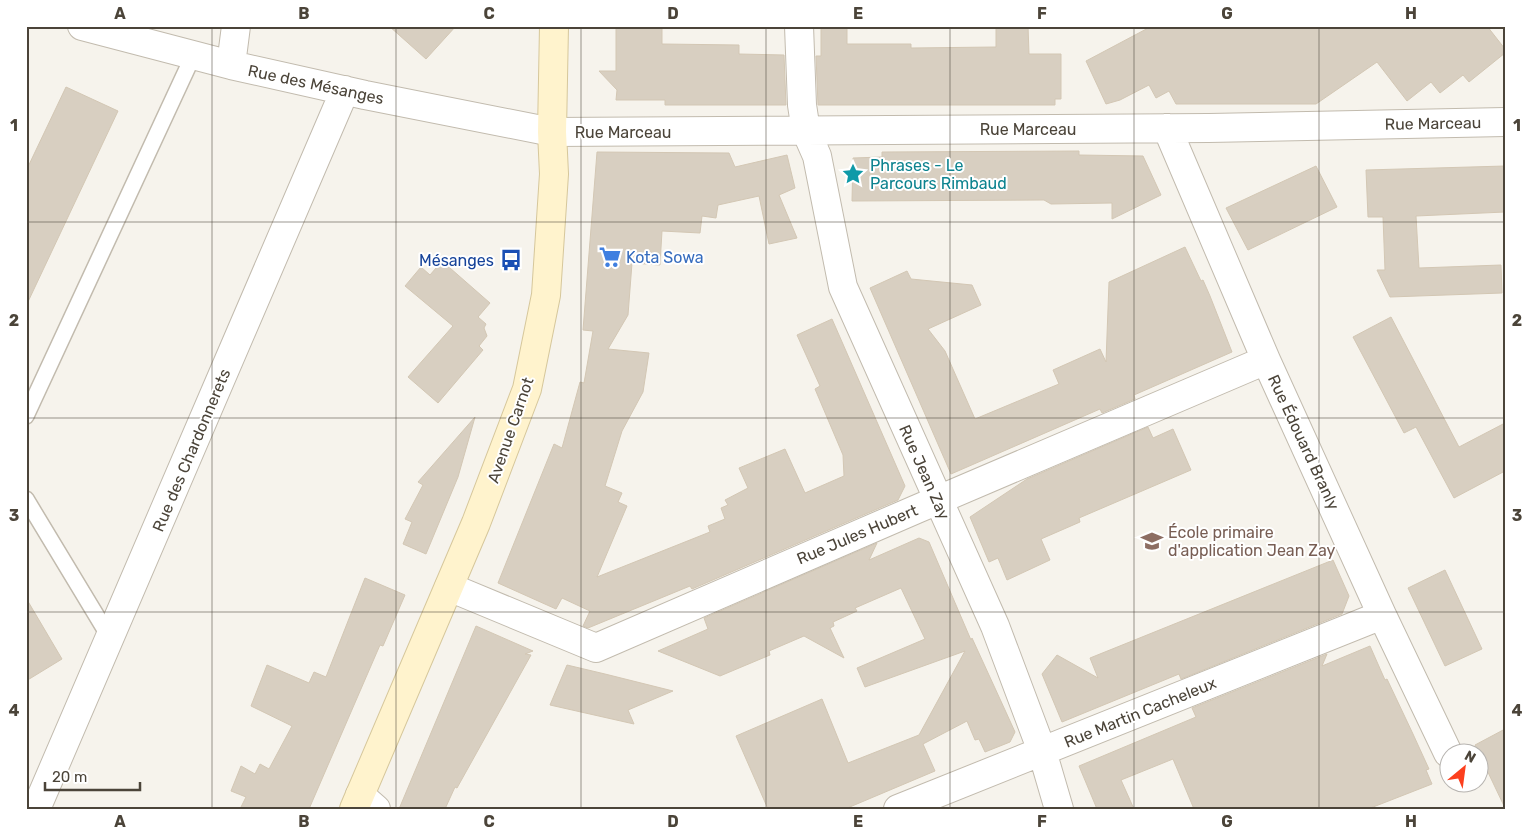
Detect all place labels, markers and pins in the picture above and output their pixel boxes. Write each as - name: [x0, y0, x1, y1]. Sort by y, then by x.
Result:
- place label: Phrases - Le Parcours Rimbaud: [870, 156, 1007, 193]
- place icon: Phrases - Le Parcours Rimbaud: [840, 161, 866, 187]
- supermarket icon: Kota Sowa: [597, 244, 623, 270]
- bus stop icon: Mésanges: [498, 247, 524, 273]
- place label: Kota Sowa: [626, 248, 704, 267]
- place label: Mésanges: [419, 251, 494, 270]
- place label: École primaire d'application Jean Zay: [1168, 523, 1336, 560]
- school or university icon: École primaire d'application Jean Zay: [1139, 528, 1165, 554]

